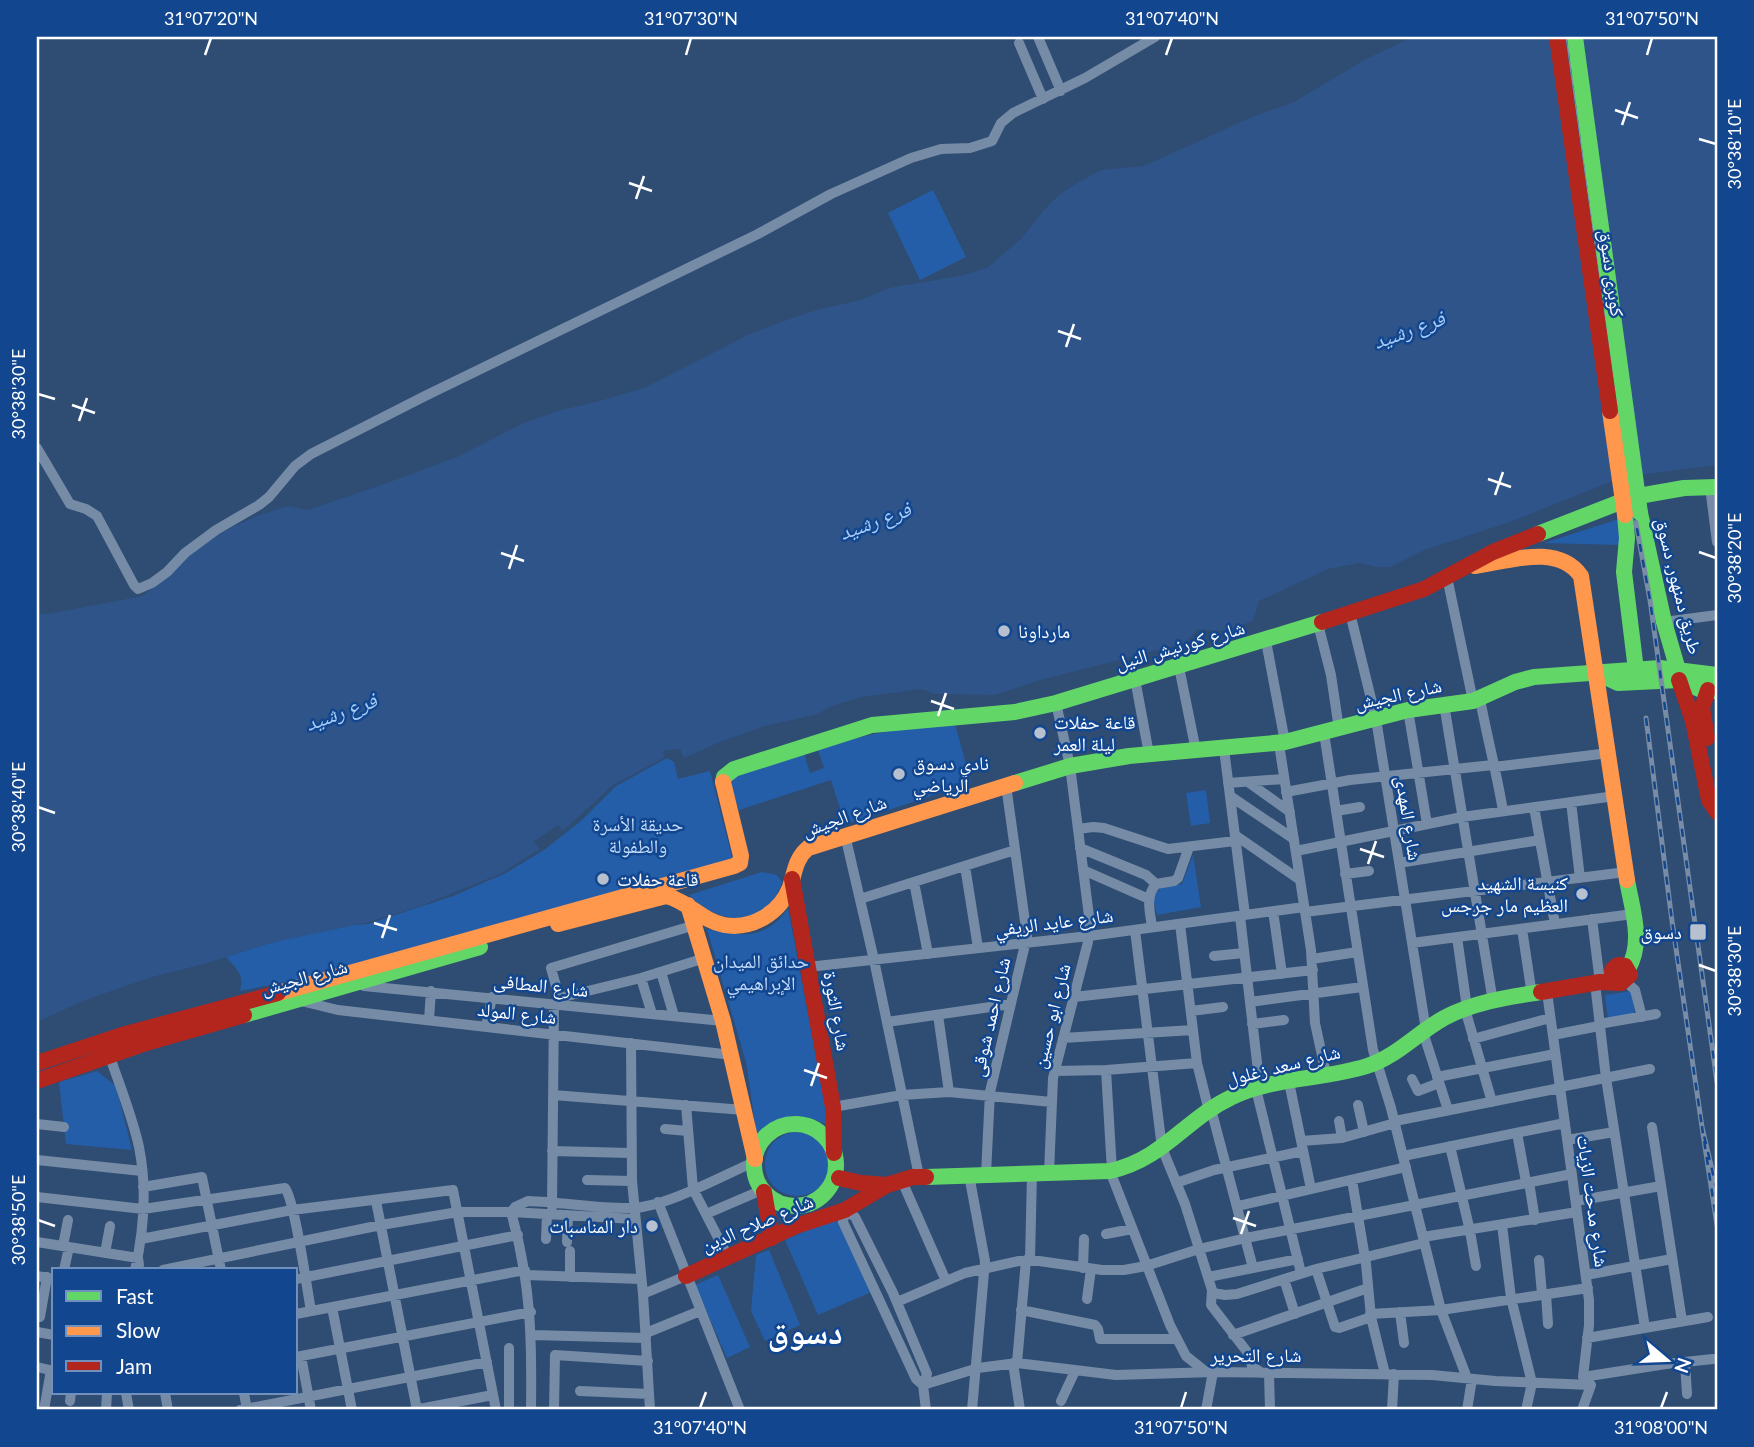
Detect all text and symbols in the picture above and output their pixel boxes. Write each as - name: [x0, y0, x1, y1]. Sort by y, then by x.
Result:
- text: 31°07'20"N: [164, 7, 258, 29]
- text: 31°07'30"N: [644, 7, 738, 29]
- text: 31°07'40"N: [1125, 7, 1219, 29]
- text: 31°07'50"N: [1605, 7, 1699, 29]
- text: 30°38'10"E: [1723, 99, 1745, 189]
- street label: كوبرى دسوق: [1594, 228, 1630, 318]
- water label: فرع رشيد: [1369, 304, 1450, 355]
- text: 30°38'30"E: [7, 349, 29, 439]
- water label: فرع رشيد: [835, 495, 916, 546]
- text: 30°38'20"E: [1723, 513, 1745, 603]
- street label: طريق دمنهور, دسوق: [1650, 515, 1708, 657]
- street label: شارع كورنيش النيل: [1113, 615, 1247, 675]
- place label: مارداونا: [1018, 619, 1070, 643]
- marker: مارداونا: [996, 623, 1012, 639]
- street label: شارع الجيش: [1352, 673, 1444, 715]
- water label: فرع رشيد: [301, 686, 382, 737]
- place label: قاعة حفلات ليلة العمر: [1053, 710, 1136, 756]
- marker: قاعة حفلات ليلة العمر: [1032, 725, 1048, 741]
- place label: نادي دسوق الرياضي: [913, 751, 989, 801]
- text: 30°38'40"E: [7, 762, 29, 852]
- marker: نادي دسوق الرياضي: [891, 766, 907, 782]
- street label: شارع المهدى: [1390, 774, 1428, 862]
- street label: شارع الجيش: [798, 790, 890, 842]
- park label: حديقة الأسرة والطفولة: [593, 812, 683, 858]
- place label: قاعة حفلات: [617, 867, 699, 890]
- marker: قاعة حفلات: [595, 871, 611, 887]
- place label: كنيسة الشهيد العظيم مار جرجس: [1441, 871, 1568, 918]
- marker: كنيسة الشهيد العظيم مار جرجس: [1574, 886, 1590, 902]
- street label: شارع عايد الريفي: [994, 903, 1115, 945]
- place label: دسوق: [1640, 920, 1682, 944]
- marker: دسوق: [1688, 922, 1708, 942]
- text: 30°38'30"E: [1723, 926, 1745, 1016]
- park label: حدائق الميدان الإبراهيمي: [713, 949, 809, 999]
- street label: شارع الجيش: [258, 954, 350, 1000]
- street label: شارع احمد شوقى: [965, 955, 1015, 1079]
- street label: شارع ابو حسين: [1026, 961, 1076, 1071]
- street label: شارع المطافى: [492, 968, 590, 1002]
- street label: شارع الثورة: [818, 969, 856, 1053]
- street label: شارع المولد: [476, 997, 558, 1029]
- street label: شارع سعد زغلول: [1223, 1039, 1343, 1091]
- street label: شارع مدحت الزيات: [1572, 1133, 1614, 1269]
- text: 30°38'50"E: [7, 1175, 29, 1265]
- street label: شارع صلاح الدين: [697, 1189, 817, 1257]
- place label: دار المناسبات: [549, 1214, 638, 1238]
- marker: دار المناسبات: [644, 1218, 660, 1234]
- legend: [52, 1268, 298, 1394]
- text: Fast: [116, 1283, 154, 1308]
- district label: دسوق: [767, 1311, 843, 1352]
- text: Slow: [116, 1317, 161, 1342]
- north arrow: [1632, 1324, 1702, 1394]
- street label: شارع التحرير: [1210, 1343, 1301, 1367]
- text: Jam: [116, 1353, 152, 1378]
- text: N: [1670, 1355, 1697, 1376]
- text: 31°07'40"N: [653, 1416, 747, 1438]
- text: 31°07'50"N: [1134, 1416, 1228, 1438]
- text: 31°08'00"N: [1614, 1416, 1708, 1438]

